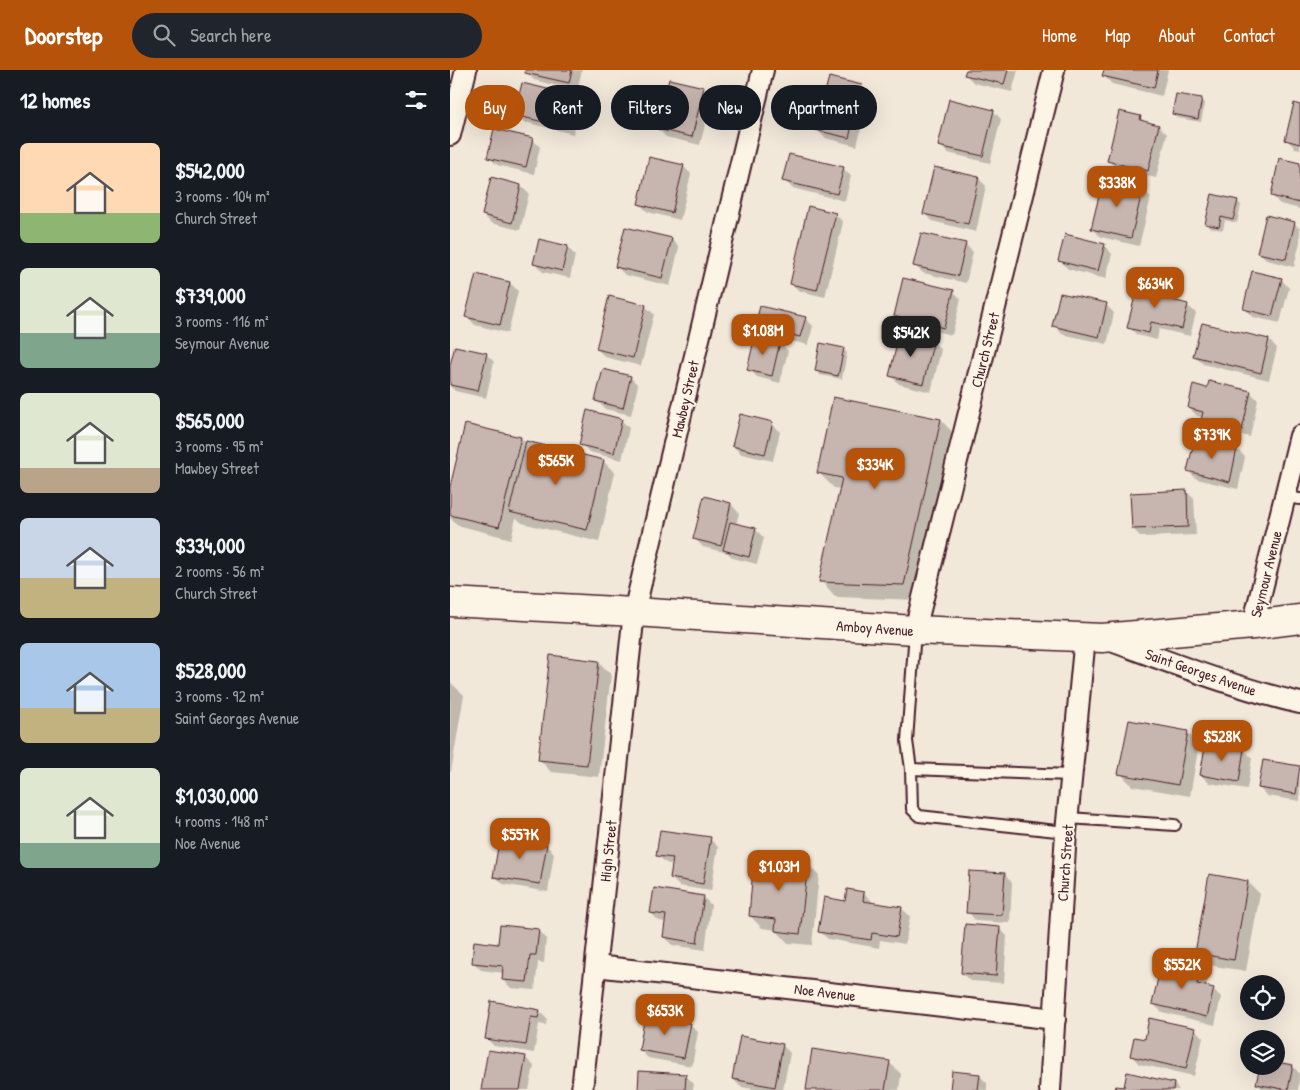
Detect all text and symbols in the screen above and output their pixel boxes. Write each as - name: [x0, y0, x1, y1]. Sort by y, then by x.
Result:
- search box: [132, 13, 482, 58]
- text: Doorstep: [25, 19, 102, 51]
- icon: search: [150, 21, 178, 49]
- text: Search here: [190, 22, 272, 48]
- text: Home: [1042, 23, 1077, 48]
- text: Map: [1105, 23, 1130, 48]
- text: About: [1158, 23, 1195, 48]
- text: Contact: [1223, 23, 1275, 48]
- chip: Buy: [465, 85, 525, 130]
- chip: Rent: [535, 85, 601, 130]
- chip: Filters: [611, 85, 689, 130]
- chip: New: [699, 85, 761, 130]
- chip: Apartment: [771, 85, 877, 130]
- text: 12 homes: [20, 86, 90, 115]
- icon: filters: [402, 86, 430, 114]
- text: $542,000: [175, 156, 245, 185]
- icon: home: [60, 163, 120, 223]
- pin: $338K: [1082, 166, 1152, 208]
- text: $338K: [1098, 171, 1136, 193]
- text: 3 rooms · 104 m²: [175, 185, 270, 207]
- text: Church Street: [175, 207, 257, 229]
- pin: $634K: [1120, 266, 1190, 309]
- text: $634K: [1137, 272, 1173, 294]
- text: $739,000: [175, 281, 246, 310]
- icon: home: [60, 288, 120, 348]
- street label: Church Street: [966, 309, 1005, 390]
- text: 3 rooms · 116 m²: [175, 310, 269, 332]
- pin: $1.08M: [722, 314, 804, 356]
- pin: $542K: [876, 316, 946, 358]
- text: $1.08M: [743, 319, 783, 341]
- text: $542K: [893, 321, 929, 343]
- text: Seymour Avenue: [175, 332, 270, 354]
- street label: Mawbey Street: [666, 358, 704, 440]
- text: $565,000: [175, 406, 244, 435]
- icon: home: [60, 413, 120, 473]
- pin: $739K: [1177, 418, 1247, 460]
- text: $739K: [1193, 423, 1231, 445]
- text: 3 rooms · 95 m²: [175, 435, 263, 457]
- pin: $565K: [521, 444, 591, 486]
- pin: $334K: [840, 448, 910, 490]
- text: $565K: [538, 449, 574, 471]
- text: $334K: [857, 453, 893, 475]
- text: Mawbey Street: [175, 457, 259, 479]
- street label: Seymour Avenue: [1245, 528, 1287, 620]
- text: $334,000: [175, 531, 245, 560]
- icon: home: [60, 538, 120, 598]
- text: 2 rooms · 56 m²: [175, 560, 264, 582]
- text: Church Street: [175, 582, 257, 604]
- street label: Amboy Avenue: [836, 615, 914, 641]
- street label: Saint Georges Avenue: [1143, 643, 1259, 701]
- text: $528,000: [175, 656, 246, 685]
- icon: home: [60, 663, 120, 723]
- text: 3 rooms · 92 m²: [175, 685, 264, 707]
- text: Saint Georges Avenue: [175, 707, 299, 729]
- pin: $528K: [1187, 720, 1257, 762]
- text: $528K: [1203, 725, 1241, 747]
- text: $1,030,000: [175, 781, 258, 810]
- icon: home: [60, 788, 120, 848]
- text: 4 rooms · 148 m²: [175, 810, 268, 832]
- pin: $557K: [485, 818, 555, 860]
- street label: High Street: [594, 818, 622, 883]
- text: $557K: [501, 823, 539, 845]
- street label: Church Street: [1052, 823, 1078, 902]
- text: Noe Avenue: [175, 832, 241, 854]
- pin: $1.03M: [738, 850, 820, 892]
- text: $1.03M: [758, 855, 800, 877]
- pin: $552K: [1147, 948, 1217, 990]
- text: $552K: [1163, 953, 1201, 975]
- map controls: [1240, 975, 1285, 1075]
- button: locate: [1240, 975, 1285, 1020]
- street label: Noe Avenue: [793, 978, 857, 1006]
- pin: $653K: [630, 994, 700, 1036]
- text: $653K: [647, 999, 683, 1021]
- button: layers: [1240, 1030, 1285, 1075]

